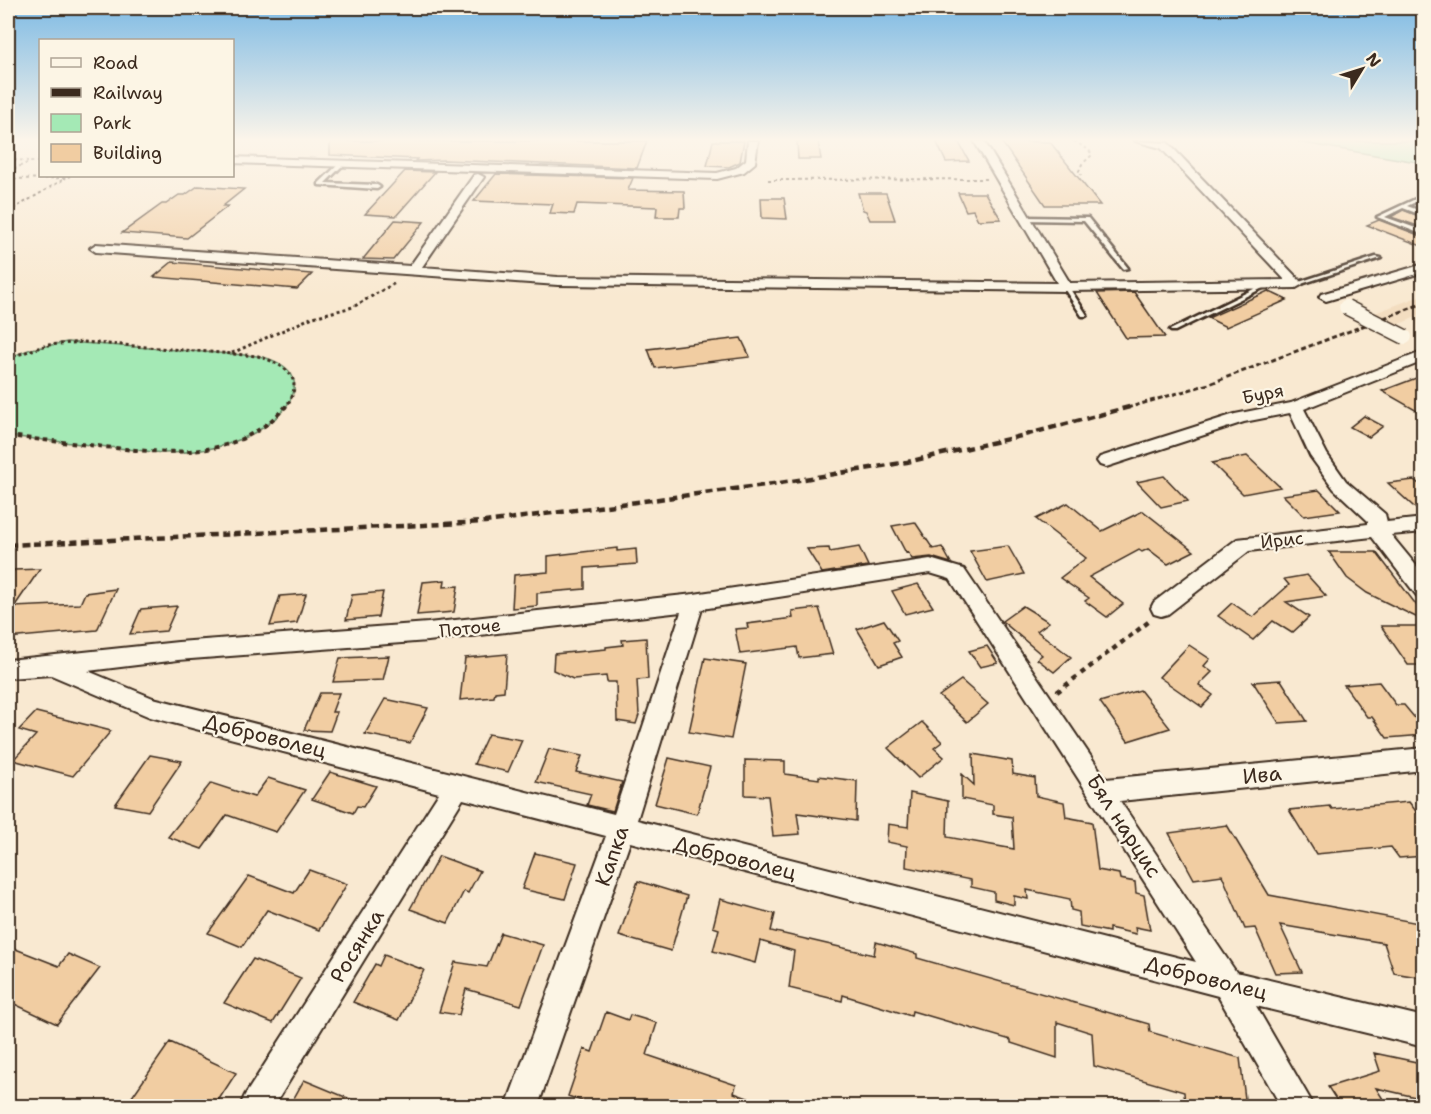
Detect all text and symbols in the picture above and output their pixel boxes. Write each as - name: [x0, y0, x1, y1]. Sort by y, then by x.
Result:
- legend: [39, 39, 234, 177]
- north arrow: [1332, 39, 1392, 99]
- text: N: [1361, 49, 1386, 72]
- text: Road: [93, 51, 138, 75]
- text: Railway: [93, 81, 163, 105]
- text: Park: [93, 111, 132, 135]
- text: Building: [93, 141, 162, 165]
- street label: Буря: [1240, 378, 1286, 410]
- street label: Ирис: [1259, 526, 1305, 554]
- street label: Поточе: [438, 613, 502, 643]
- street label: Доброволец: [201, 707, 329, 765]
- street label: Ива: [1241, 759, 1283, 791]
- street label: Бял нарцис: [1080, 769, 1168, 883]
- street label: Капка: [589, 822, 635, 890]
- street label: Доброволец: [671, 829, 799, 887]
- street label: Росянка: [323, 904, 391, 988]
- street label: Доброволец: [1142, 949, 1270, 1007]

